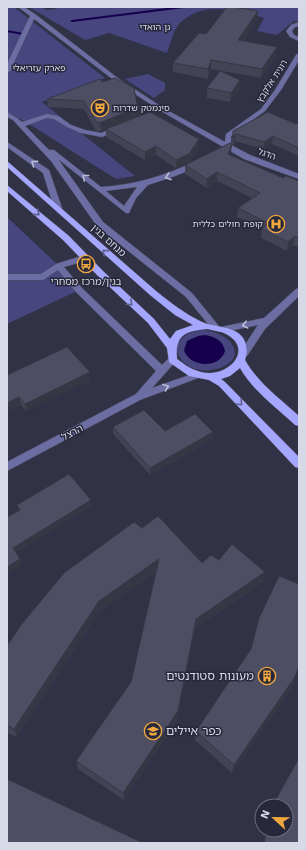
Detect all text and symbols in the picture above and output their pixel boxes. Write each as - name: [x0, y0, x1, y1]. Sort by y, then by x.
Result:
- park label: גן הואדי: [140, 22, 171, 32]
- street label: רונית אלקבץ: [255, 58, 290, 104]
- park label: פארק עזריאלי: [12, 63, 66, 73]
- theatre icon: סינמטק שדרות: [90, 98, 110, 118]
- place label: סינמטק שדרות: [113, 103, 170, 113]
- street label: הדגל: [257, 146, 277, 162]
- one-way arrow: [31, 160, 38, 168]
- one-way arrow: [165, 172, 172, 180]
- one-way arrow: [83, 175, 90, 182]
- one-way arrow: [32, 208, 39, 215]
- hospital icon: קופת חולים כללית: [266, 214, 286, 234]
- place label: קופת חולים כללית: [193, 219, 263, 229]
- street label: מנחם בגין: [89, 222, 128, 259]
- one-way arrow: [102, 249, 110, 256]
- bus stop icon: בגין/מרכז מסחרי: [76, 254, 96, 274]
- place label: בגין/מרכז מסחרי: [51, 276, 122, 287]
- one-way arrow: [125, 298, 133, 305]
- one-way arrow: [242, 321, 248, 329]
- one-way arrow: [162, 383, 169, 391]
- one-way arrow: [235, 398, 243, 406]
- street label: הרצל: [60, 422, 85, 443]
- building icon: מעונות סטודנטים: [257, 666, 277, 686]
- place label: מעונות סטודנטים: [166, 669, 254, 683]
- school or university icon: כפר איילים: [143, 721, 163, 741]
- place label: כפר איילים: [166, 724, 222, 738]
- north arrow: [254, 798, 294, 838]
- text: N: [258, 808, 273, 821]

